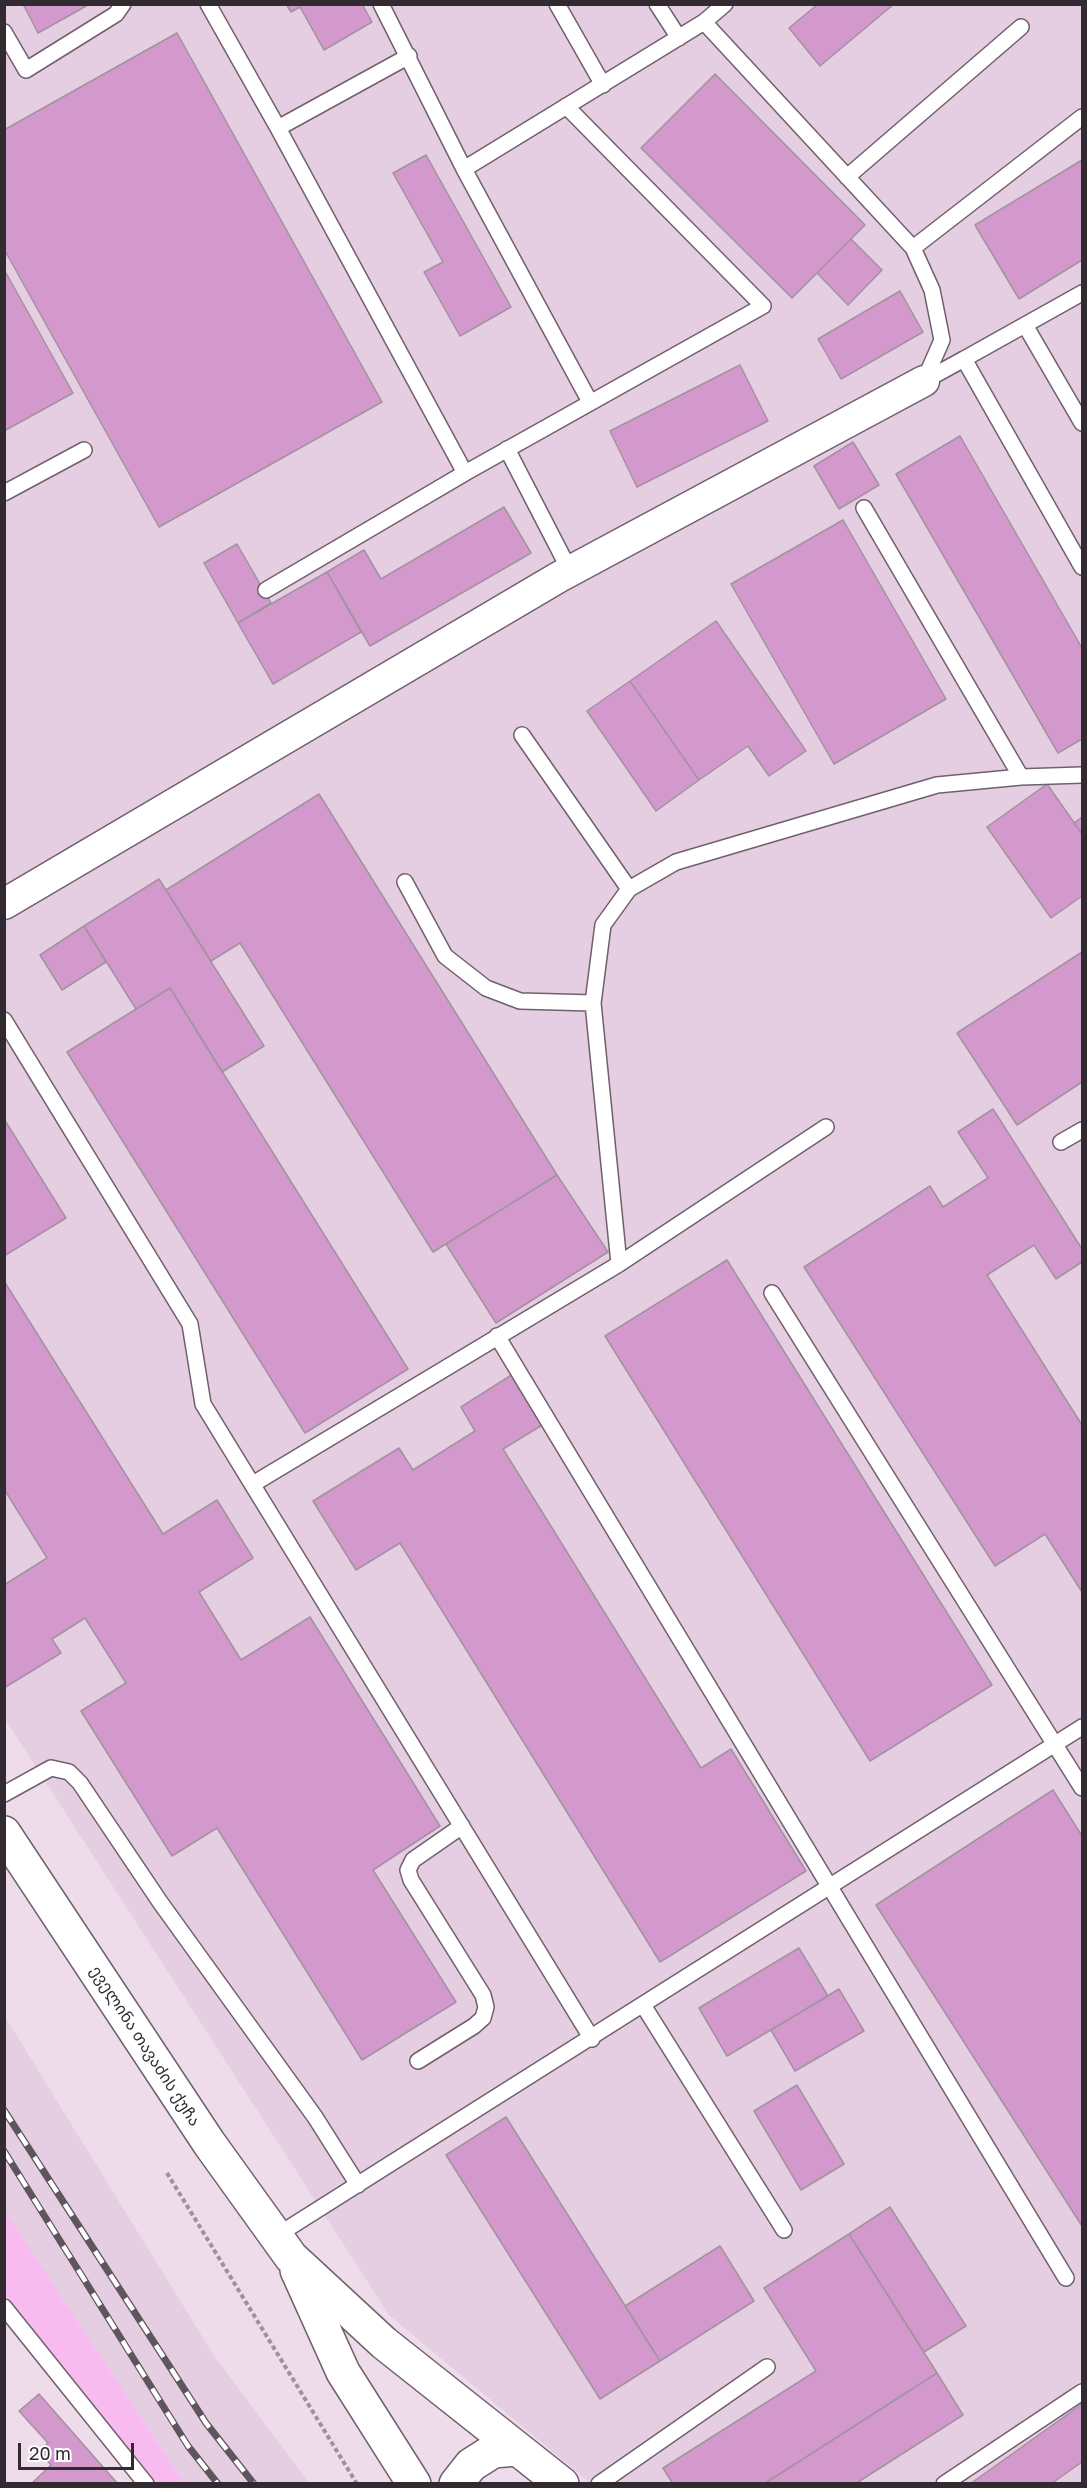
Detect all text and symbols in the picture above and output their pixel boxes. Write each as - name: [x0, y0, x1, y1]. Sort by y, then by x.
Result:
- street label: ეველინა თავაძის ქუჩა: [86, 1962, 204, 2130]
- scale bar: [21, 2431, 136, 2469]
- text: 20 m: [29, 2442, 71, 2464]

